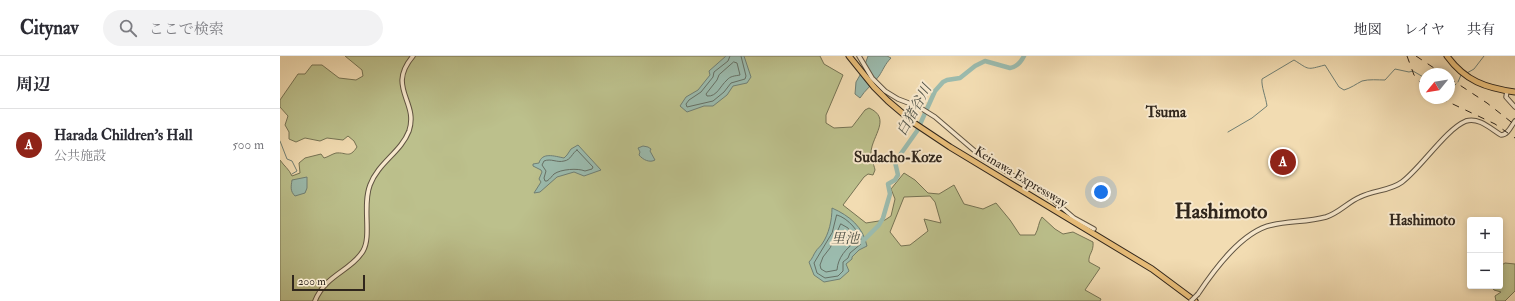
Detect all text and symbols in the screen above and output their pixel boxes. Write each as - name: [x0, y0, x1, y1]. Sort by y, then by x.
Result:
- search box: [103, 10, 383, 46]
- text: Citynav: [20, 16, 79, 40]
- icon: search: [117, 17, 139, 39]
- text: ここで検索: [149, 20, 224, 39]
- text: 地図: [1354, 21, 1382, 38]
- text: レイヤ: [1404, 21, 1445, 38]
- text: 共有: [1467, 21, 1495, 38]
- north arrow: [1419, 68, 1455, 104]
- text: 周辺: [16, 74, 50, 95]
- water label: 白猪谷川: [893, 80, 936, 139]
- district label: Tsuma: [1145, 103, 1187, 122]
- text: Harada Children's Hall: [54, 126, 193, 145]
- text: A: [25, 137, 33, 153]
- text: 500 m: [232, 137, 264, 153]
- street label: Keinawa Expressway: [971, 143, 1071, 212]
- pin: A: [1270, 147, 1296, 177]
- text: 公共施設: [54, 148, 106, 164]
- district label: Sudacho-Koze: [854, 148, 943, 167]
- your location: [1091, 182, 1111, 202]
- district label: Hashimoto: [1175, 198, 1267, 225]
- district label: Hashimoto: [1389, 211, 1456, 230]
- map controls: [1467, 217, 1503, 289]
- button: +: [1467, 217, 1503, 253]
- water label: 里池: [831, 230, 861, 247]
- button: −: [1467, 253, 1503, 289]
- scale bar: [292, 273, 365, 292]
- text: 200 m: [298, 275, 326, 288]

